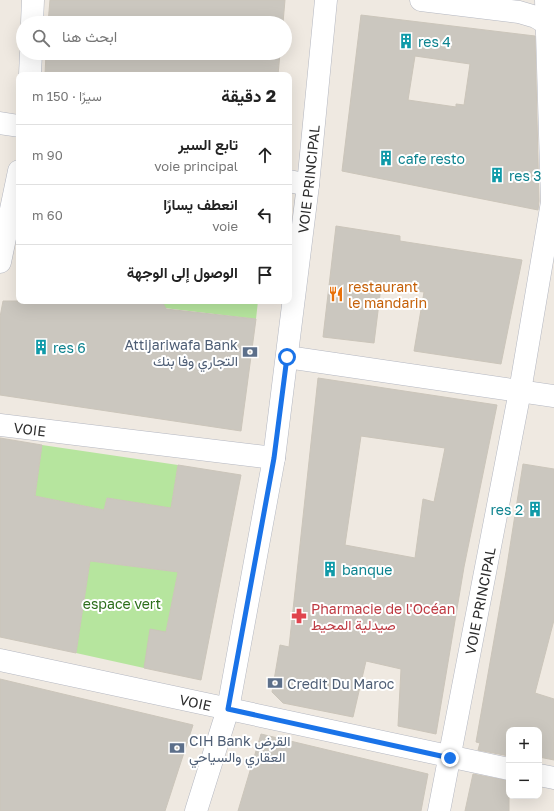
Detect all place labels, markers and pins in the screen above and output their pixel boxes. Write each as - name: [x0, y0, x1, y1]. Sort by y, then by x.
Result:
- building icon: res 4: [397, 32, 415, 50]
- place label: res 4: [418, 33, 451, 50]
- building icon: cafe resto: [377, 149, 395, 167]
- place label: cafe resto: [398, 150, 465, 167]
- building icon: res 3: [488, 166, 506, 184]
- place label: res 3: [509, 167, 542, 184]
- place label: restaurant le mandarin: [348, 278, 427, 311]
- restaurant icon: restaurant le mandarin: [327, 285, 345, 303]
- place label: Attijariwafa Bank التجاري وفا بنك: [124, 336, 238, 373]
- building icon: res 6: [32, 338, 50, 356]
- place label: res 6: [53, 339, 86, 356]
- bank icon: Attijariwafa Bank التجاري وفا بنك: [241, 343, 259, 361]
- building icon: res 2: [526, 500, 544, 518]
- place label: res 2: [491, 501, 523, 518]
- building icon: banque: [321, 560, 339, 578]
- place label: banque: [342, 561, 392, 578]
- place label: Pharmacie de l'Océan صيدلية المحيط: [311, 600, 455, 633]
- pharmacy icon: Pharmacie de l'Océan صيدلية المحيط: [290, 607, 308, 625]
- bank icon: Credit Du Maroc: [266, 674, 284, 692]
- place label: Credit Du Maroc: [287, 675, 395, 692]
- place label: CIH Bank القرض العقاري والسياحي: [189, 732, 290, 769]
- bank icon: CIH Bank القرض العقاري والسياحي: [168, 739, 186, 757]

